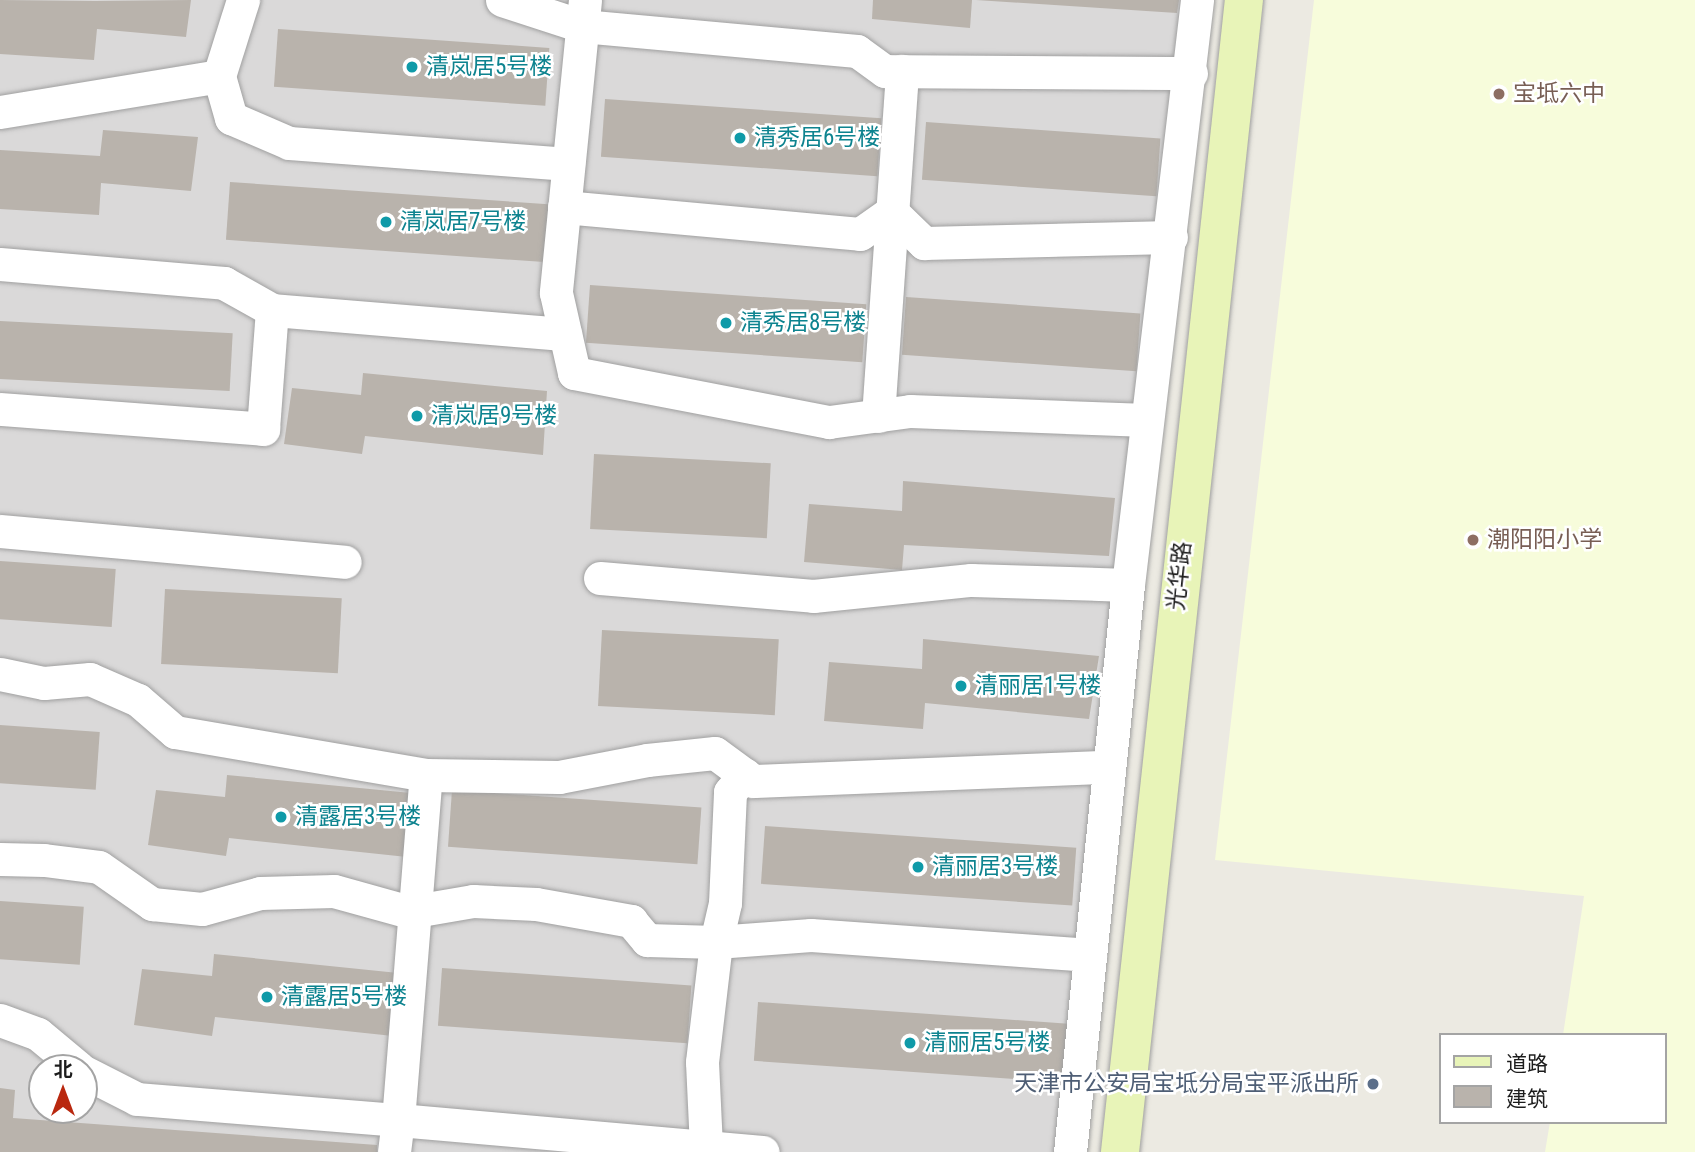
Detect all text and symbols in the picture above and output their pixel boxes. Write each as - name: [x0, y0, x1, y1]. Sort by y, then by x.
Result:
- place label: 清岚居5号楼: [426, 53, 552, 81]
- marker: 清岚居5号楼: [404, 59, 420, 75]
- place label: 宝坻六中: [1513, 80, 1605, 108]
- marker: 宝坻六中: [1491, 86, 1507, 102]
- place label: 清秀居6号楼: [754, 124, 880, 152]
- marker: 清秀居6号楼: [732, 130, 748, 146]
- place label: 清岚居7号楼: [400, 208, 526, 236]
- marker: 清岚居7号楼: [378, 214, 394, 230]
- place label: 清秀居8号楼: [740, 309, 866, 337]
- marker: 清秀居8号楼: [718, 315, 734, 331]
- place label: 清岚居9号楼: [431, 402, 557, 430]
- marker: 清岚居9号楼: [409, 408, 425, 424]
- place label: 潮阳阳小学: [1487, 526, 1602, 554]
- marker: 潮阳阳小学: [1465, 532, 1481, 548]
- street label: 光华路: [1163, 540, 1197, 612]
- place label: 清丽居1号楼: [975, 672, 1101, 700]
- marker: 清丽居1号楼: [953, 678, 969, 694]
- place label: 清露居3号楼: [295, 803, 421, 831]
- marker: 清露居3号楼: [273, 809, 289, 825]
- place label: 清丽居3号楼: [932, 853, 1058, 881]
- marker: 清丽居3号楼: [910, 859, 926, 875]
- place label: 清露居5号楼: [281, 983, 407, 1011]
- marker: 清露居5号楼: [259, 989, 275, 1005]
- place label: 清丽居5号楼: [924, 1029, 1050, 1057]
- legend: [1440, 1033, 1667, 1124]
- marker: 清丽居5号楼: [902, 1035, 918, 1051]
- text: 道路: [1506, 1052, 1548, 1076]
- north arrow: [28, 1054, 98, 1124]
- text: 北: [53, 1058, 73, 1081]
- place label: 天津市公安局宝坻分局宝平派出所: [1014, 1070, 1359, 1098]
- marker: 天津市公安局宝坻分局宝平派出所: [1365, 1076, 1381, 1092]
- text: 建筑: [1506, 1087, 1548, 1111]

